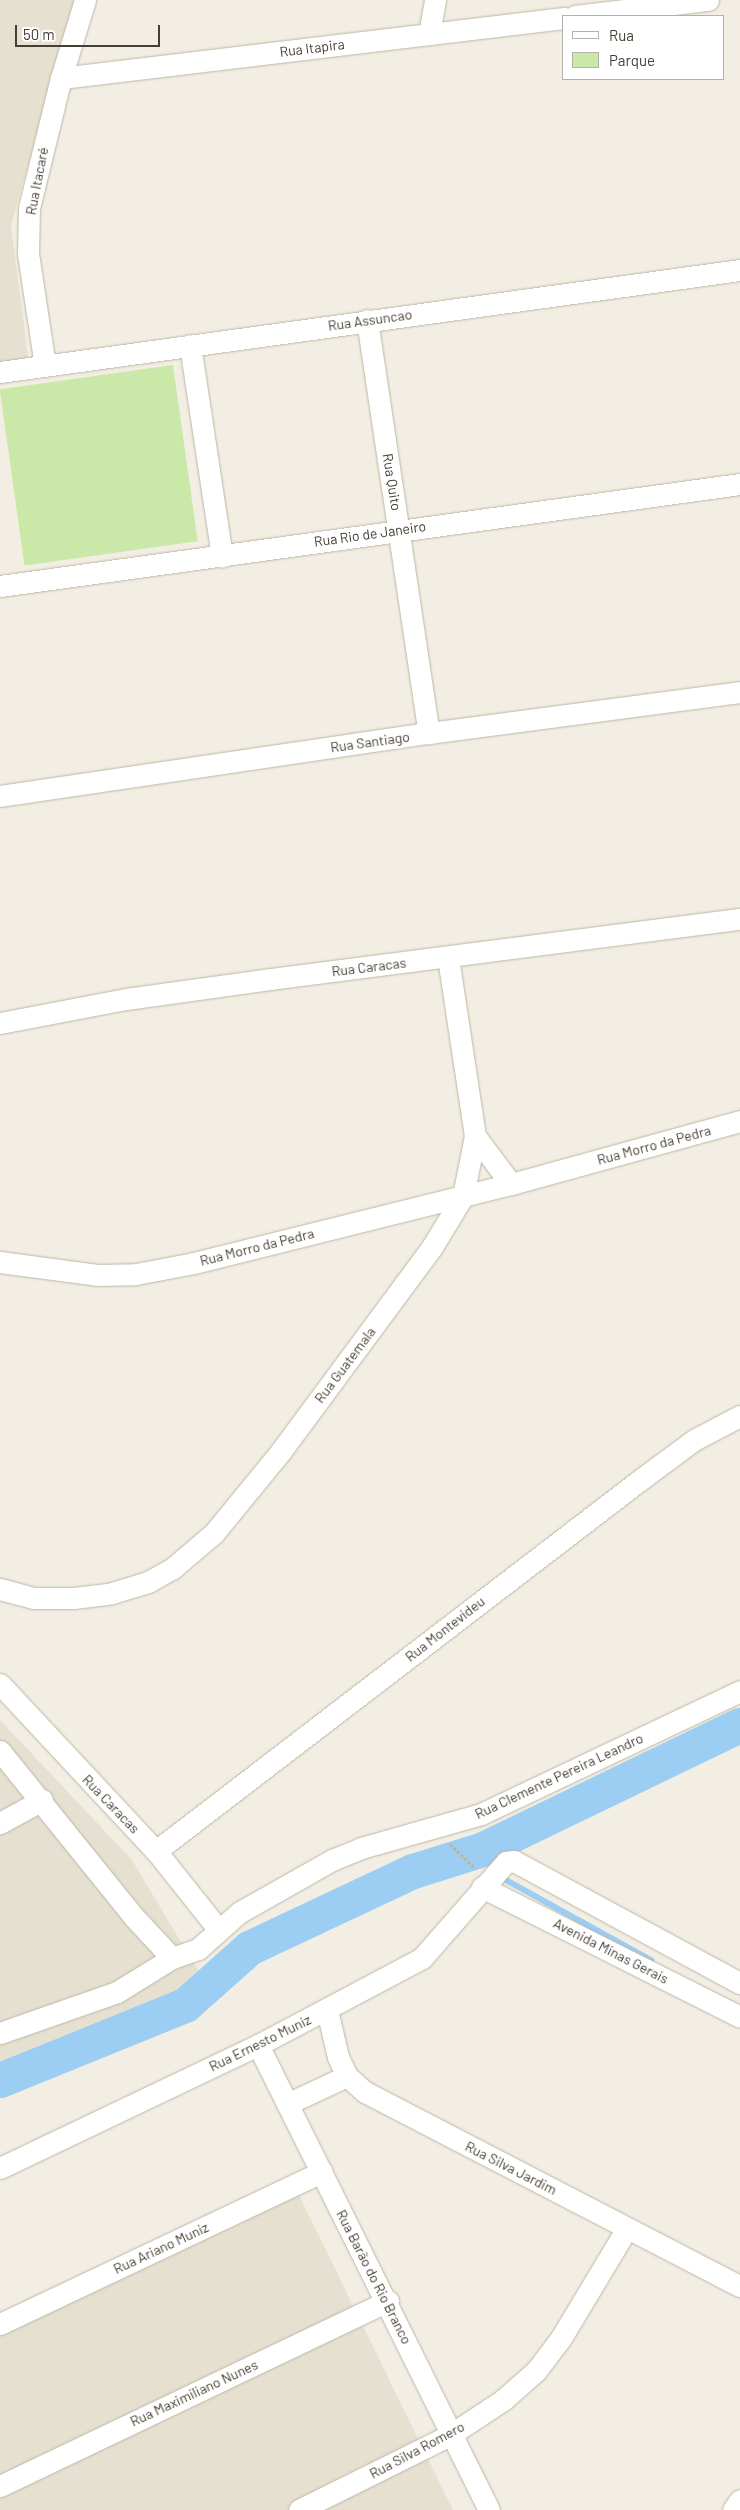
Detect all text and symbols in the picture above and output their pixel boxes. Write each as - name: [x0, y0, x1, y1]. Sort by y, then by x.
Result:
- scale bar: [18, 15, 162, 47]
- legend: [562, 15, 725, 80]
- text: 50 m: [23, 25, 55, 43]
- text: Rua: [609, 26, 634, 44]
- street label: Rua Itapira: [279, 36, 345, 60]
- text: Parque: [609, 51, 655, 69]
- street label: Rua Itacaré: [22, 146, 52, 216]
- street label: Rua Assuncao: [327, 306, 413, 334]
- street label: Rua Quito: [379, 452, 405, 512]
- street label: Rua Rio de Janeiro: [313, 518, 427, 550]
- street label: Rua Santiago: [329, 728, 411, 756]
- street label: Rua Caracas: [331, 954, 407, 980]
- street label: Rua Morro da Pedra: [595, 1122, 713, 1168]
- street label: Rua Morro da Pedra: [198, 1225, 316, 1269]
- street label: Rua Guatemala: [311, 1324, 379, 1406]
- street label: Rua Montevideu: [402, 1593, 488, 1665]
- street label: Rua Clemente Pereira Leandro: [472, 1730, 646, 1822]
- street label: Rua Caracas: [79, 1771, 143, 1837]
- street label: Avenida Minas Gerais: [551, 1915, 671, 1987]
- street label: Rua Ernesto Muniz: [206, 2011, 314, 2075]
- street label: Rua Silva Jardim: [462, 2138, 560, 2198]
- street label: Rua Barão do Rio Branco: [333, 2207, 415, 2347]
- street label: Rua Ariano Muniz: [111, 2219, 211, 2277]
- street label: Rua Maximiliano Nunes: [128, 2356, 260, 2430]
- street label: Rua Silva Romero: [367, 2418, 467, 2482]

